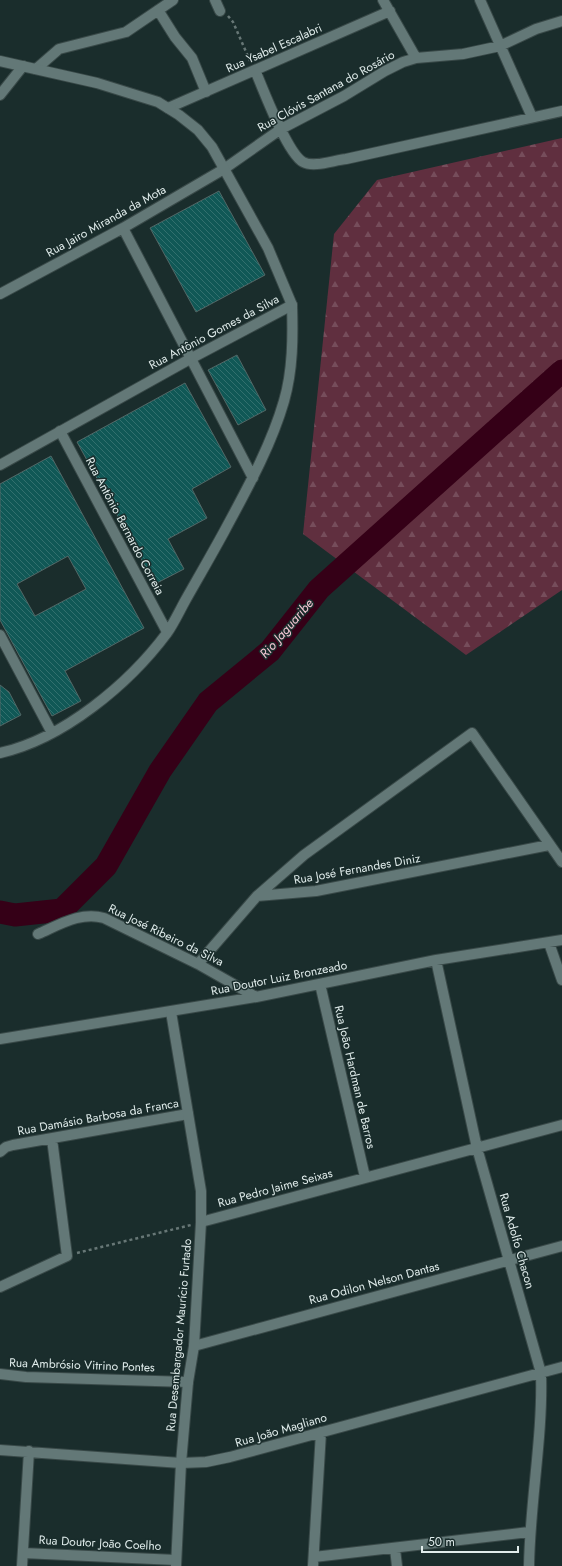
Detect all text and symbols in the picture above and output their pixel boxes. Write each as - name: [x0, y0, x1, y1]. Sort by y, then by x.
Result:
- street label: Rua Ysabel Escalabri: [223, 19, 325, 77]
- street label: Rua Clóvis Santana do Rosário: [254, 46, 398, 136]
- street label: Rua Jairo Miranda da Mota: [43, 180, 169, 262]
- street label: Rua Antônio Gomes da Silva: [146, 290, 283, 374]
- street label: Rua Antônio Bernardo Correia: [81, 454, 169, 598]
- water label: Rio Jaguaribe: [255, 594, 318, 662]
- street label: Rua José Fernandes Diniz: [292, 849, 422, 889]
- street label: Rua José Ribeiro da Silva: [105, 899, 227, 971]
- street label: Rua Doutor Luiz Bronzeado: [209, 956, 349, 1000]
- street label: Rua João Hardman de Barros: [330, 1004, 380, 1151]
- street label: Rua Damásio Barbosa da Franca: [16, 1094, 180, 1140]
- street label: Rua Pedro Jaime Seixas: [216, 1164, 335, 1212]
- street label: Rua Adolfo Chacon: [495, 1191, 539, 1291]
- street label: Rua Desembargador Maurício Furtado: [162, 1237, 196, 1432]
- street label: Rua Odilon Nelson Dantas: [307, 1257, 441, 1309]
- street label: Rua Ambrósio Vitrino Pontes: [9, 1353, 155, 1377]
- street label: Rua João Magliano: [233, 1408, 329, 1452]
- scale bar: [422, 1528, 518, 1554]
- street label: Rua Doutor João Coelho: [38, 1531, 162, 1555]
- text: 50 m: [428, 1533, 455, 1551]

